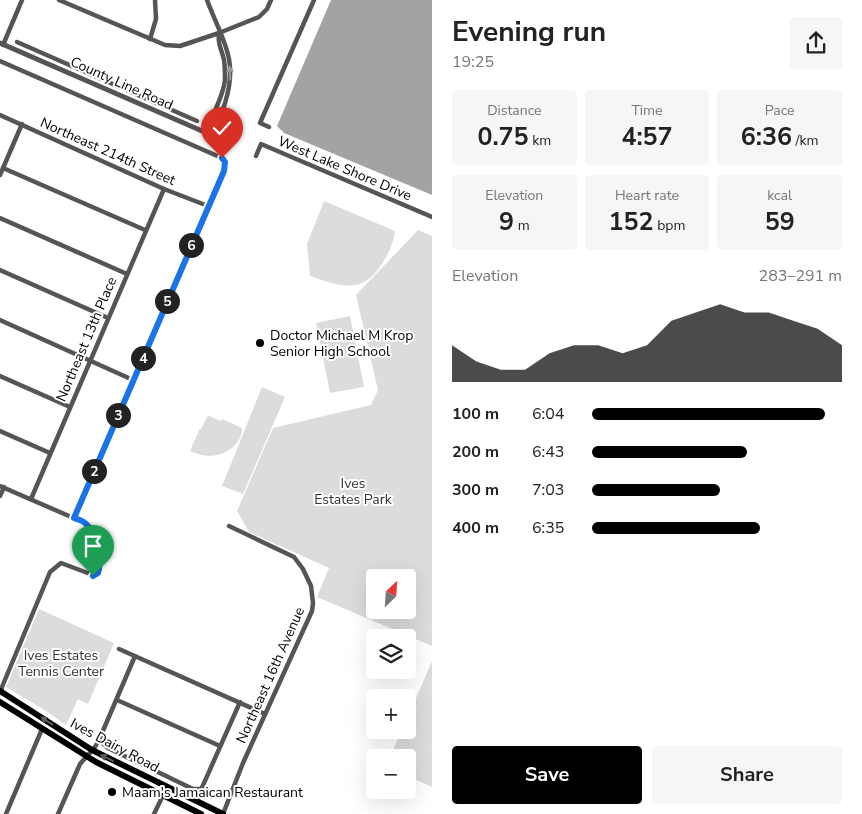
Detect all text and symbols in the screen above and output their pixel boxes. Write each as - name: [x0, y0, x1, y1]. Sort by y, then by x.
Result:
- text: Evening run: [452, 13, 606, 51]
- button: share: [790, 17, 842, 69]
- text: 19:25: [452, 51, 494, 73]
- street label: County Line Road: [67, 52, 176, 115]
- one-way arrow: [226, 65, 234, 81]
- text: Distance: [487, 101, 542, 120]
- text: Time: [631, 101, 663, 120]
- text: Pace: [765, 101, 795, 120]
- pin: [201, 107, 243, 158]
- street label: Northeast 214th Street: [37, 113, 179, 190]
- icon: check: [208, 114, 236, 142]
- text: 0.75: [477, 120, 529, 154]
- text: 4:57: [621, 120, 673, 154]
- text: 6:36: [741, 120, 792, 154]
- text: km: [529, 131, 551, 150]
- text: /km: [792, 131, 819, 150]
- street label: West Lake Shore Drive: [275, 132, 415, 205]
- text: Elevation: [485, 186, 543, 205]
- text: Heart rate: [615, 186, 679, 205]
- text: kcal: [767, 186, 792, 205]
- text: 9: [499, 205, 514, 239]
- text: 152: [609, 205, 654, 239]
- text: 59: [765, 205, 795, 239]
- text: m: [514, 216, 530, 235]
- text: bpm: [654, 216, 685, 235]
- pin: 6: [178, 232, 204, 258]
- text: 6: [187, 236, 196, 255]
- text: Elevation: [452, 265, 518, 287]
- text: 283–291 m: [759, 265, 842, 287]
- street label: Northeast 13th Place: [52, 274, 121, 405]
- pin: 5: [154, 288, 180, 314]
- text: 5: [163, 292, 172, 311]
- place label: Doctor Michael M Krop Senior High School: [270, 326, 413, 361]
- marker: Doctor Michael M Krop Senior High School: [254, 337, 266, 349]
- pin: 4: [130, 346, 156, 370]
- text: 4: [139, 349, 148, 368]
- pin: 3: [106, 402, 130, 428]
- text: 100 m: [452, 403, 499, 425]
- text: 6:04: [532, 403, 564, 425]
- text: 3: [114, 406, 123, 425]
- text: 200 m: [452, 441, 499, 463]
- text: 6:43: [532, 441, 564, 463]
- pin: 2: [82, 458, 106, 484]
- text: 2: [90, 462, 99, 481]
- park label: Ives Estates Park: [314, 474, 393, 509]
- text: 300 m: [452, 479, 499, 501]
- text: 7:03: [532, 479, 564, 501]
- text: 400 m: [452, 517, 499, 539]
- text: 6:35: [532, 517, 564, 539]
- pin: [72, 525, 114, 576]
- icon: arrive: [79, 532, 107, 560]
- north arrow: [366, 569, 416, 619]
- map controls: [366, 569, 416, 799]
- street label: Northeast 16th Avenue: [232, 604, 309, 746]
- button: layers: [366, 629, 416, 679]
- park label: Ives Estates Tennis Center: [18, 646, 104, 681]
- button: +: [366, 689, 416, 739]
- street label: Ives Dairy Road: [67, 714, 163, 777]
- one-way arrow: [40, 717, 54, 726]
- button: Save: [452, 746, 642, 804]
- button: Share: [652, 746, 842, 804]
- button: −: [366, 749, 416, 799]
- one-way arrow: [100, 753, 114, 761]
- place label: Maam's Jamaican Restaurant: [122, 783, 303, 802]
- marker: Maam's Jamaican Restaurant: [106, 786, 118, 798]

